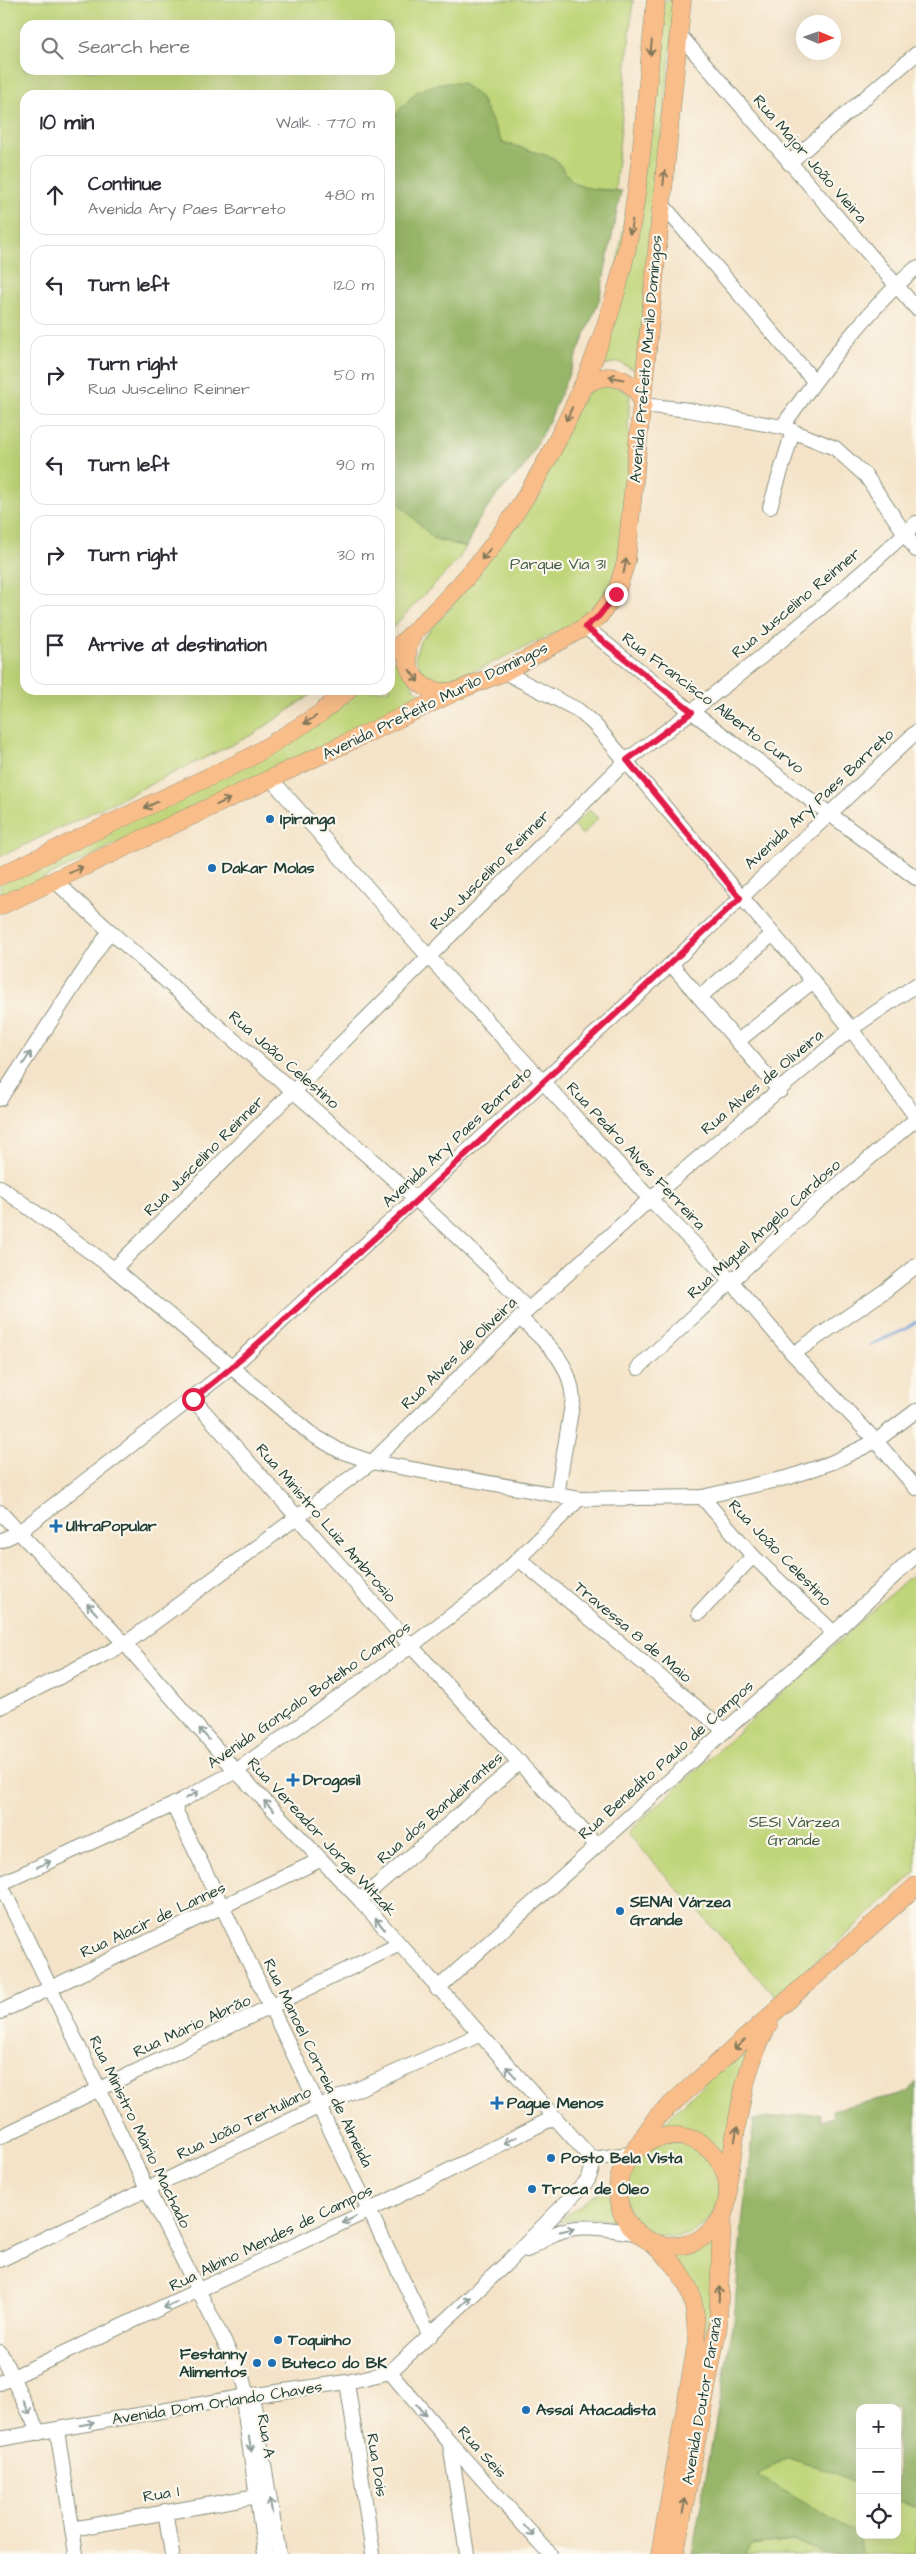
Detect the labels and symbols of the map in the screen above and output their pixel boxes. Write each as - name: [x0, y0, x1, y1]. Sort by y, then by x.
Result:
- north arrow: [796, 15, 841, 60]
- one-way arrow: [646, 40, 656, 56]
- street label: Rua Major João Vieira: [748, 90, 872, 228]
- one-way arrow: [659, 170, 669, 186]
- one-way arrow: [625, 219, 635, 235]
- street label: Avenida Prefeito Murilo Domingos: [624, 234, 669, 484]
- one-way arrow: [608, 373, 624, 383]
- one-way arrow: [564, 406, 573, 421]
- street label: Rua Juscelino Reinner: [727, 542, 865, 663]
- one-way arrow: [480, 547, 491, 560]
- park label: Parque Via 31: [510, 553, 606, 575]
- one-way arrow: [621, 558, 631, 574]
- route end: [605, 583, 628, 606]
- street label: Rua Francisco Alberto Curvo: [617, 627, 809, 779]
- street label: Avenida Prefeito Murilo Domingos: [318, 637, 552, 766]
- one-way arrow: [409, 669, 419, 683]
- one-way arrow: [303, 715, 317, 725]
- street label: Avenida Ary Paes Barreto: [739, 724, 899, 875]
- one-way arrow: [215, 796, 230, 806]
- one-way arrow: [144, 801, 159, 810]
- street label: Rua Juscelino Reinner: [425, 805, 555, 935]
- place label: Ipiranga: [280, 808, 336, 832]
- marker: Ipiranga: [264, 813, 276, 825]
- place label: Dakar Molas: [222, 857, 315, 879]
- marker: Dakar Molas: [206, 862, 218, 874]
- one-way arrow: [68, 865, 83, 875]
- street label: Rua João Celestino: [224, 1006, 344, 1114]
- street label: Rua Alves de Oliveira: [696, 1024, 828, 1140]
- one-way arrow: [21, 1051, 32, 1065]
- street label: Avenida Ary Paes Barreto: [377, 1062, 537, 1213]
- street label: Rua Pedro Alves Ferreira: [561, 1077, 711, 1235]
- street label: Rua Juscelino Reinner: [139, 1091, 269, 1221]
- street label: Rua Miguel Angelo Cardoso: [683, 1154, 846, 1305]
- street label: Rua Alves de Oliveira: [396, 1292, 522, 1414]
- route start: [182, 1388, 205, 1411]
- street label: Rua Ministro Luiz Ambrosio: [251, 1439, 401, 1607]
- street label: Rua João Celestino: [723, 1495, 837, 1611]
- place label: UltraPopular: [66, 1515, 157, 1537]
- marker: UltraPopular: [50, 1520, 62, 1532]
- street label: Travessa 8 de Maio: [569, 1576, 697, 1688]
- one-way arrow: [86, 1602, 98, 1615]
- street label: Avenida Gonçalo Botelho Campos: [203, 1616, 415, 1774]
- street label: Rua Benedito Paulo de Campos: [574, 1675, 758, 1845]
- one-way arrow: [198, 1728, 210, 1741]
- street label: Rua dos Bandeirantes: [372, 1747, 508, 1869]
- street label: Rua Vereador Jorge Witzak: [242, 1753, 402, 1922]
- place label: Drogasil: [303, 1769, 361, 1793]
- marker: Drogasil: [287, 1774, 299, 1786]
- one-way arrow: [184, 1790, 199, 1800]
- one-way arrow: [263, 1800, 275, 1812]
- park label: SESI Várzea Grande: [749, 1811, 839, 1851]
- one-way arrow: [36, 1858, 51, 1868]
- street label: Rua Alacir de Lannes: [77, 1877, 229, 1963]
- place label: SENAI Várzea Grande: [629, 1891, 731, 1931]
- marker: SENAI Várzea Grande: [614, 1905, 626, 1917]
- one-way arrow: [374, 1918, 386, 1931]
- street label: Rua Manoel Correia de Almeida: [258, 1955, 378, 2171]
- street label: Rua Mário Abrão: [130, 1989, 254, 2063]
- street label: Rua Ministro Mário Machado: [84, 2032, 196, 2232]
- one-way arrow: [733, 2039, 746, 2051]
- one-way arrow: [506, 2065, 517, 2078]
- street label: Rua João Tertuliano: [173, 2081, 315, 2165]
- place label: Pague Menos: [507, 2092, 604, 2116]
- marker: Pague Menos: [491, 2097, 503, 2109]
- one-way arrow: [731, 2126, 741, 2142]
- one-way arrow: [502, 2135, 517, 2145]
- place label: Posto Bela Vista: [561, 2147, 683, 2169]
- marker: Posto Bela Vista: [545, 2152, 557, 2164]
- place label: Troca de Óleo: [541, 2178, 650, 2200]
- street label: Rua Albino Mendes de Campos: [166, 2179, 376, 2297]
- marker: Troca de Óleo: [526, 2183, 538, 2195]
- one-way arrow: [342, 2216, 357, 2226]
- one-way arrow: [559, 2225, 575, 2234]
- one-way arrow: [714, 2287, 724, 2303]
- one-way arrow: [459, 2296, 472, 2308]
- one-way arrow: [163, 2301, 178, 2310]
- street label: Avenida Doutor Paraná: [676, 2315, 728, 2487]
- place label: Toquinho: [287, 2329, 352, 2351]
- marker: Toquinho: [272, 2334, 284, 2346]
- place label: Festanny Alimentos: [179, 2343, 247, 2383]
- place label: Buteco do BK: [282, 2352, 387, 2374]
- marker: Festanny Alimentos: [251, 2357, 263, 2369]
- marker: Buteco do BK: [266, 2357, 278, 2369]
- street label: Avenida Dom Orlando Chaves: [110, 2375, 324, 2431]
- place label: Assaí Atacadista: [536, 2399, 657, 2421]
- one-way arrow: [23, 2400, 32, 2415]
- one-way arrow: [416, 2403, 427, 2416]
- marker: Assaí Atacadista: [520, 2404, 532, 2416]
- street label: Rua A: [252, 2412, 280, 2460]
- one-way arrow: [79, 2419, 95, 2429]
- street label: Rua Seis: [453, 2421, 511, 2483]
- street label: Rua Dois: [361, 2432, 393, 2498]
- one-way arrow: [245, 2435, 255, 2451]
- street label: Rua 1: [141, 2480, 181, 2508]
- one-way arrow: [266, 2498, 276, 2514]
- one-way arrow: [679, 2499, 689, 2515]
- one-way arrow: [523, 2525, 535, 2538]

